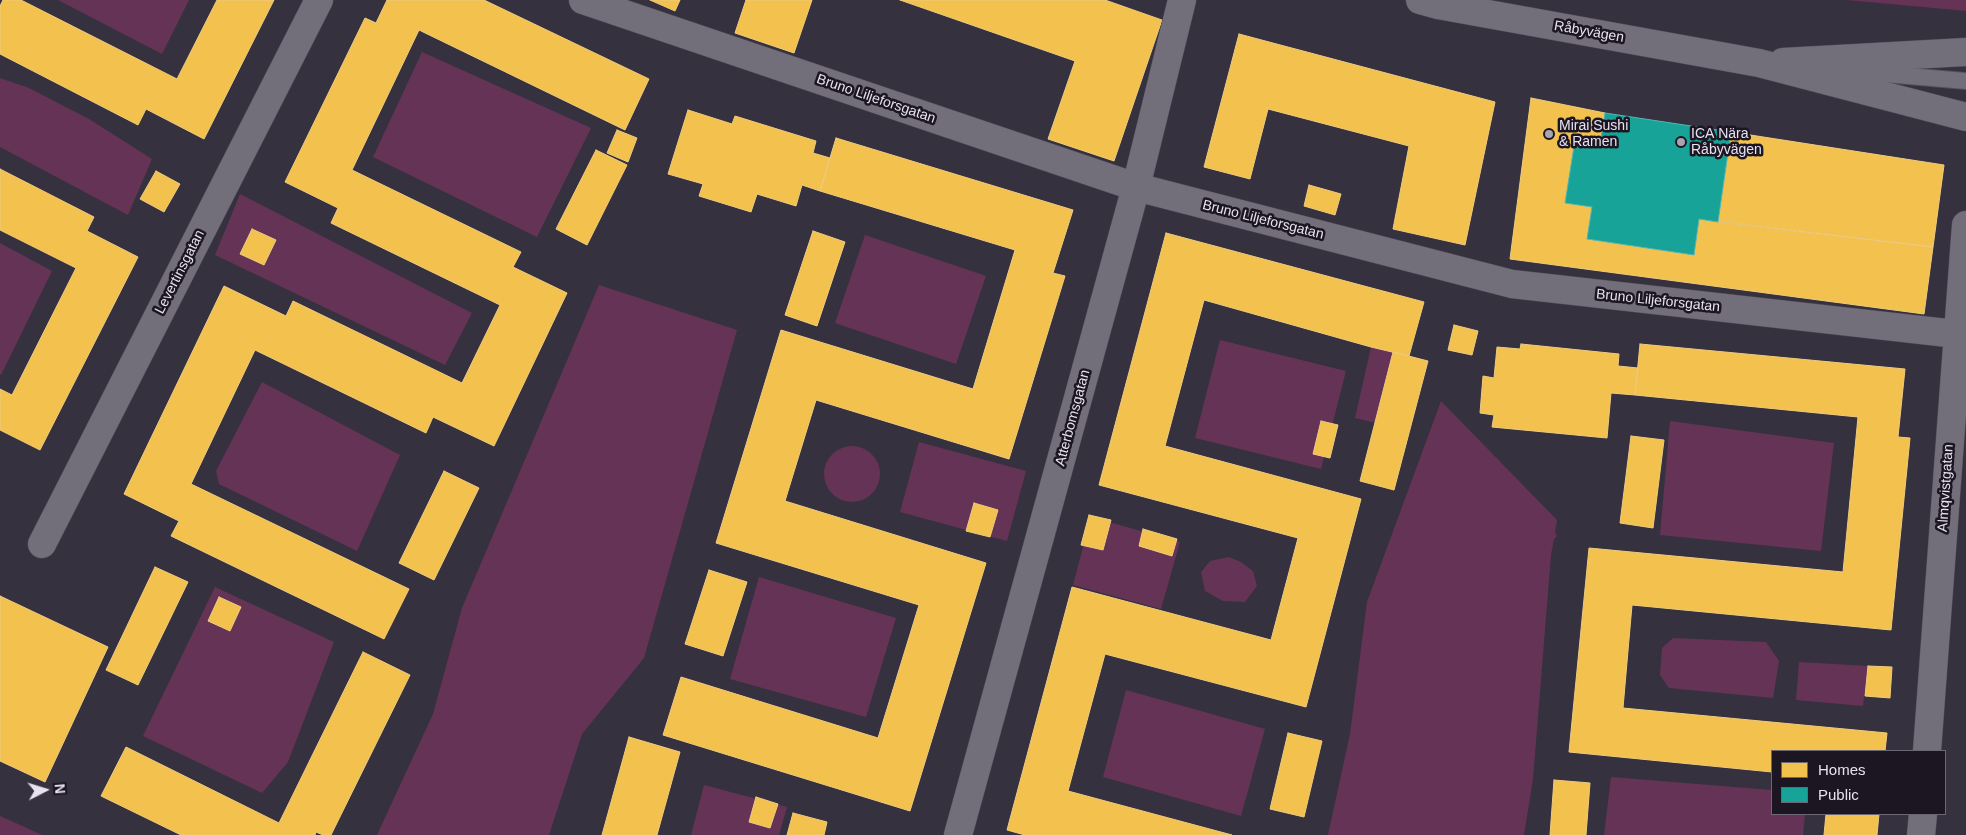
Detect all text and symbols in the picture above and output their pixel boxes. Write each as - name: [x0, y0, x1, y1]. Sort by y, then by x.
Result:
- street label: Råbyvägen: [1553, 18, 1625, 46]
- street label: Bruno Liljeforsgatan: [814, 71, 938, 127]
- place label: Mirai Sushi & Ramen: [1559, 118, 1628, 150]
- place label: ICA Nära Råbyvägen: [1691, 126, 1762, 158]
- marker: Mirai Sushi & Ramen: [1543, 128, 1555, 140]
- marker: ICA Nära Råbyvägen: [1675, 136, 1687, 148]
- street label: Bruno Liljeforsgatan: [1201, 197, 1325, 243]
- street label: Levertinsgatan: [152, 227, 208, 317]
- street label: Bruno Liljeforsgatan: [1595, 286, 1721, 316]
- street label: Atterbomsgatan: [1052, 368, 1094, 468]
- street label: Almqvistgatan: [1935, 444, 1957, 532]
- legend: [1771, 750, 1946, 815]
- text: Homes: [1818, 761, 1866, 778]
- north arrow: [20, 765, 70, 815]
- text: N: [52, 783, 68, 794]
- text: Public: [1818, 786, 1859, 803]

